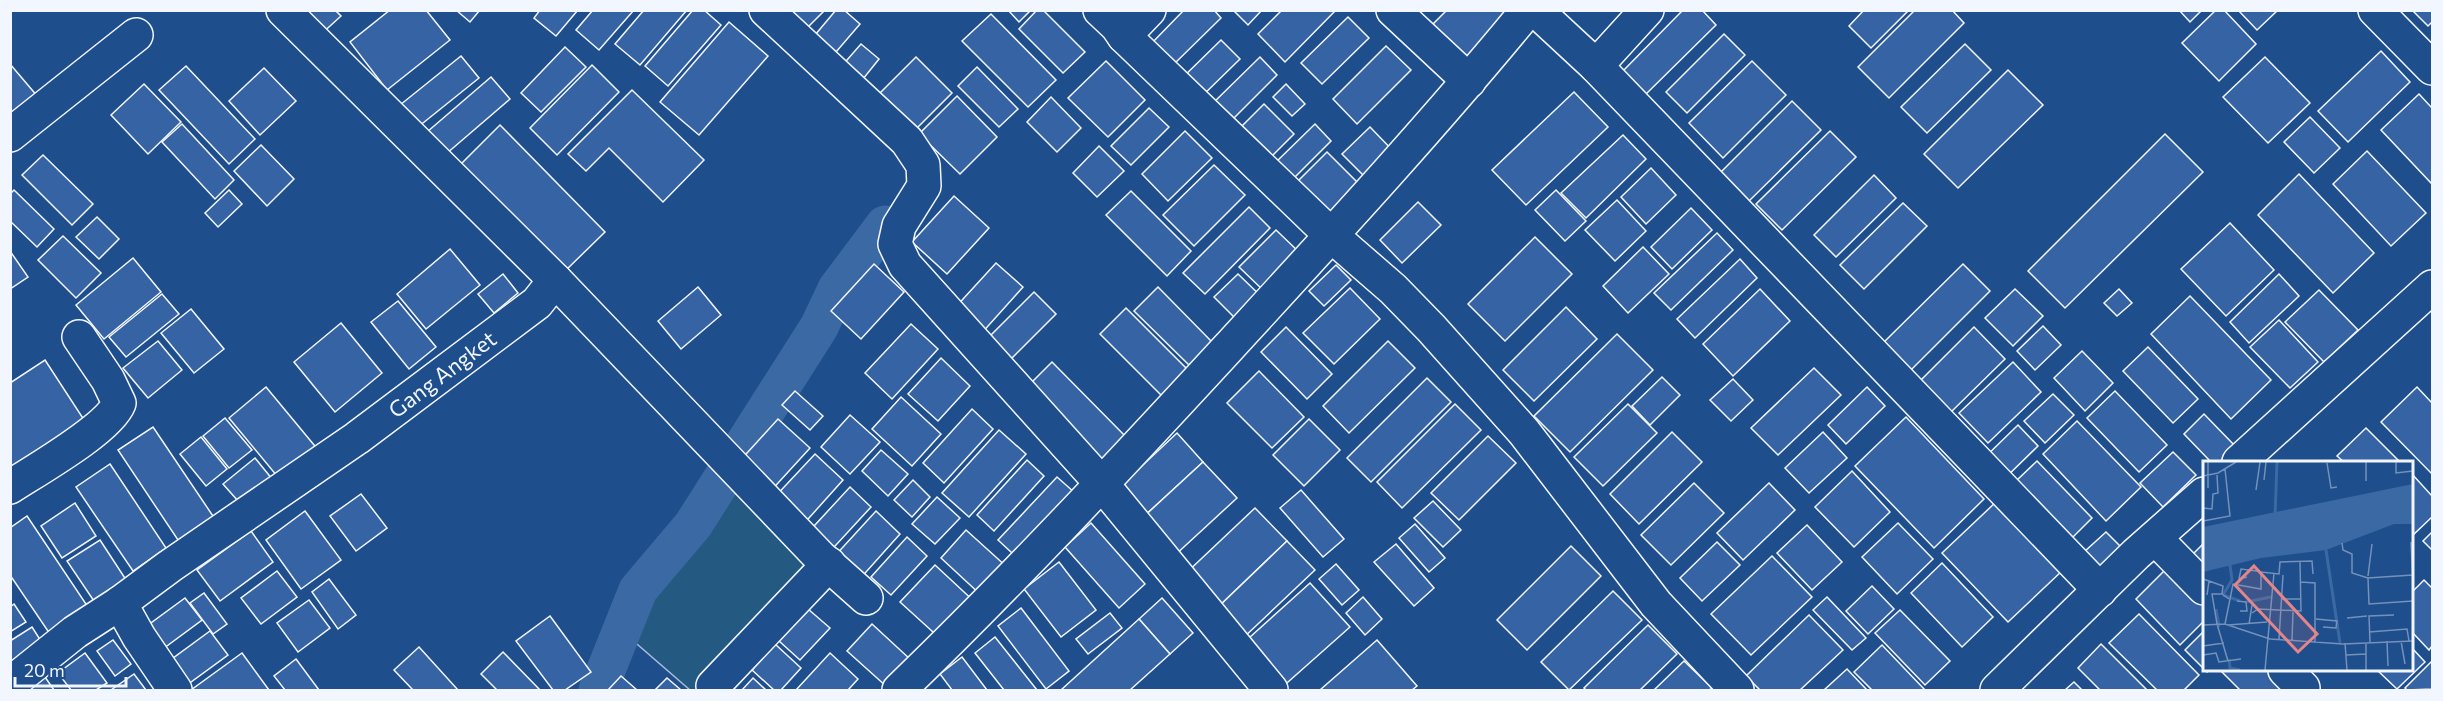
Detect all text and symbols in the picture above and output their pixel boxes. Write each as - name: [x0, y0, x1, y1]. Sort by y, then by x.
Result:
- street label: Gang Angket: [383, 325, 501, 423]
- inset map: [2203, 461, 2413, 671]
- scale bar: [15, 650, 126, 688]
- text: 20 m: [24, 659, 65, 681]

